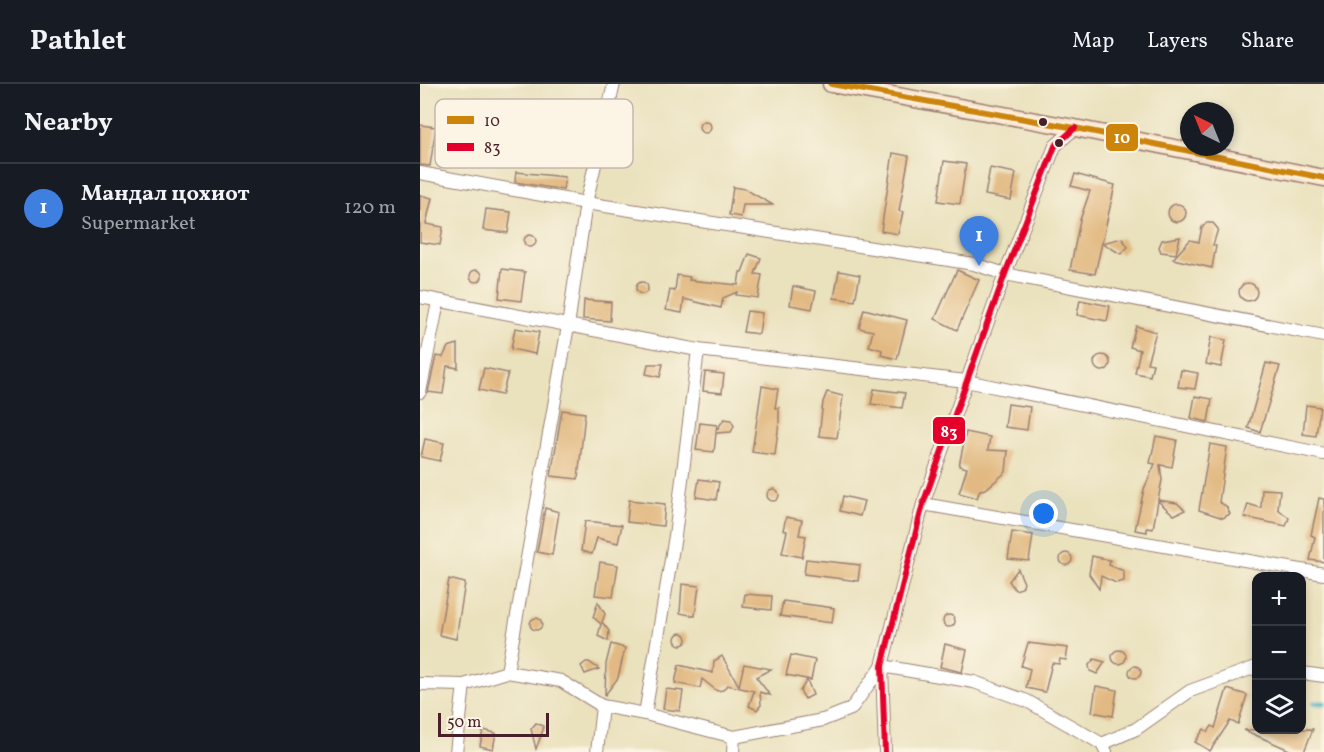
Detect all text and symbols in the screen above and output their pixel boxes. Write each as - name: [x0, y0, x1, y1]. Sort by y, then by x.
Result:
- text: Pathlet: [30, 22, 126, 61]
- text: Map: [1072, 27, 1114, 56]
- text: Layers: [1147, 27, 1208, 56]
- text: Share: [1241, 27, 1294, 56]
- legend: [435, 99, 633, 168]
- north arrow: [1180, 102, 1234, 156]
- text: Nearby: [24, 105, 113, 141]
- text: 10: [484, 111, 500, 133]
- unlabelled marker: [1037, 116, 1049, 128]
- line badge: 10: [1105, 123, 1139, 152]
- text: 10: [1114, 128, 1130, 150]
- unlabelled marker: [1053, 137, 1065, 149]
- text: 83: [484, 138, 500, 160]
- text: Мандал цохиот: [81, 179, 250, 210]
- text: 1: [39, 194, 48, 222]
- text: 120 m: [344, 194, 396, 222]
- text: Supermarket: [81, 210, 196, 238]
- pin: 1: [960, 216, 998, 266]
- line badge: 83: [932, 416, 966, 445]
- text: 83: [941, 422, 957, 444]
- your location: [1029, 499, 1058, 528]
- map controls: [1252, 572, 1306, 734]
- button: +: [1252, 572, 1306, 626]
- button: −: [1252, 626, 1306, 680]
- button: layers: [1252, 680, 1306, 734]
- scale bar: [438, 710, 549, 738]
- text: 50 m: [447, 712, 481, 734]

